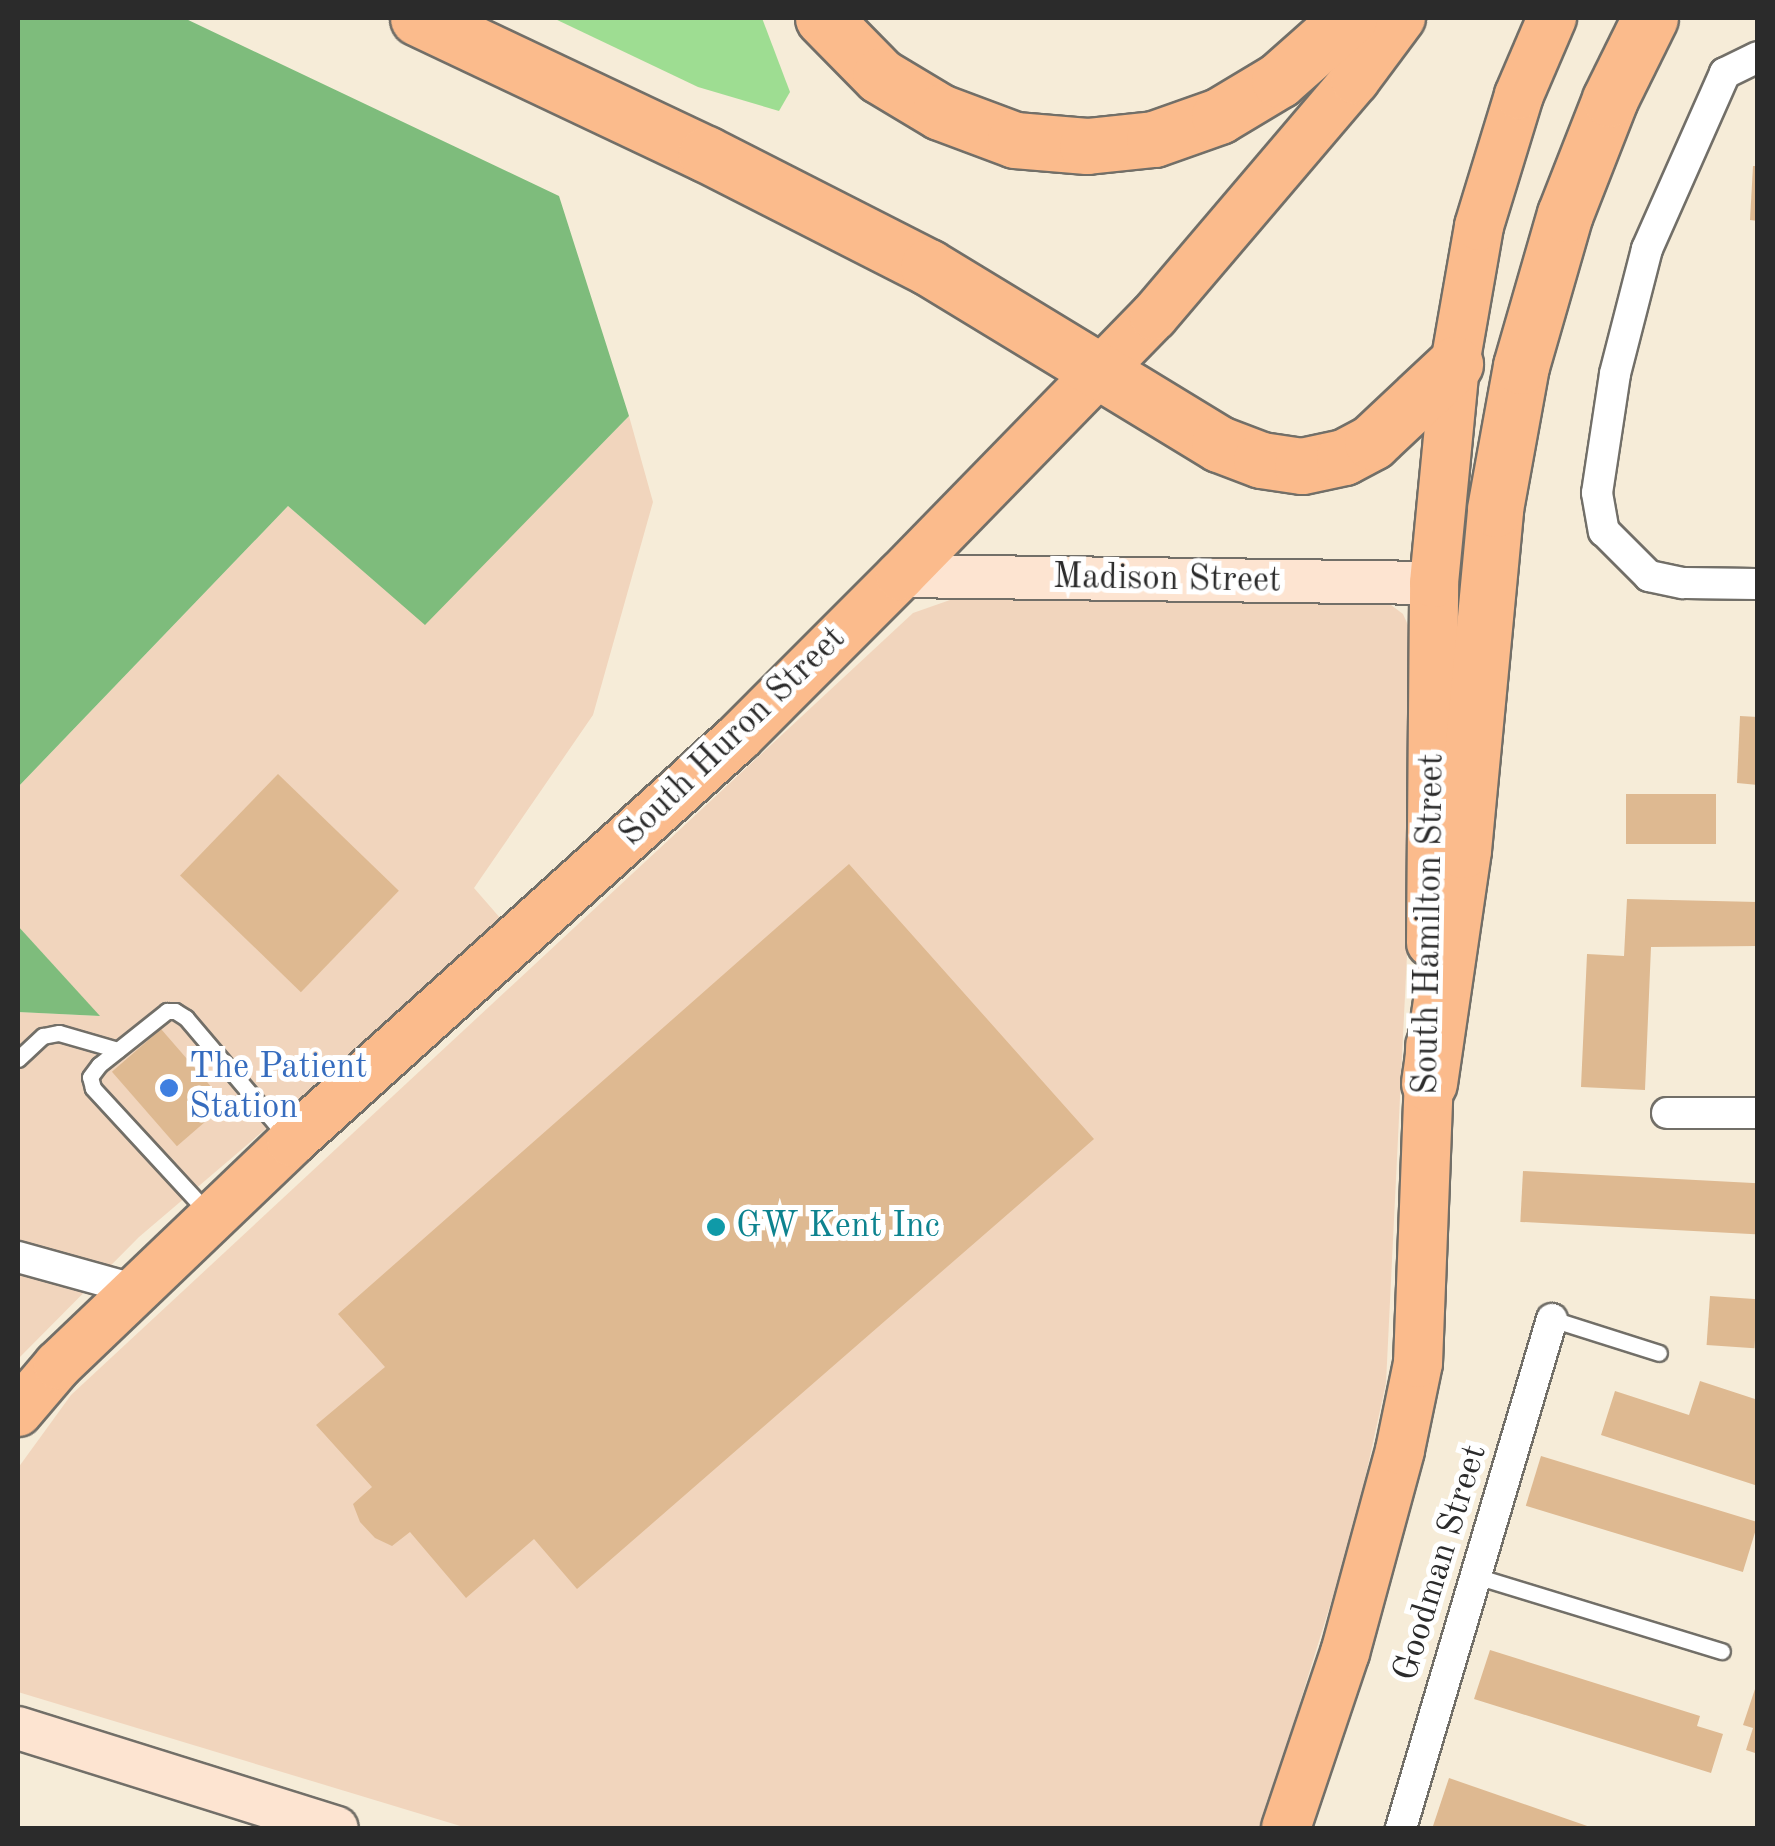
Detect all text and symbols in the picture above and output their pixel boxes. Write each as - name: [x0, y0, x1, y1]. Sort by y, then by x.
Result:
- street label: Madison Street: [1052, 557, 1282, 603]
- street label: South Huron Street: [611, 618, 855, 856]
- street label: South Hamilton Street: [1406, 753, 1454, 1095]
- place label: The Patient Station: [189, 1047, 367, 1129]
- marker: The Patient Station: [158, 1077, 180, 1099]
- place label: GW Kent Inc: [736, 1206, 940, 1248]
- marker: GW Kent Inc: [705, 1216, 727, 1238]
- street label: Goodman Street: [1385, 1440, 1497, 1686]

